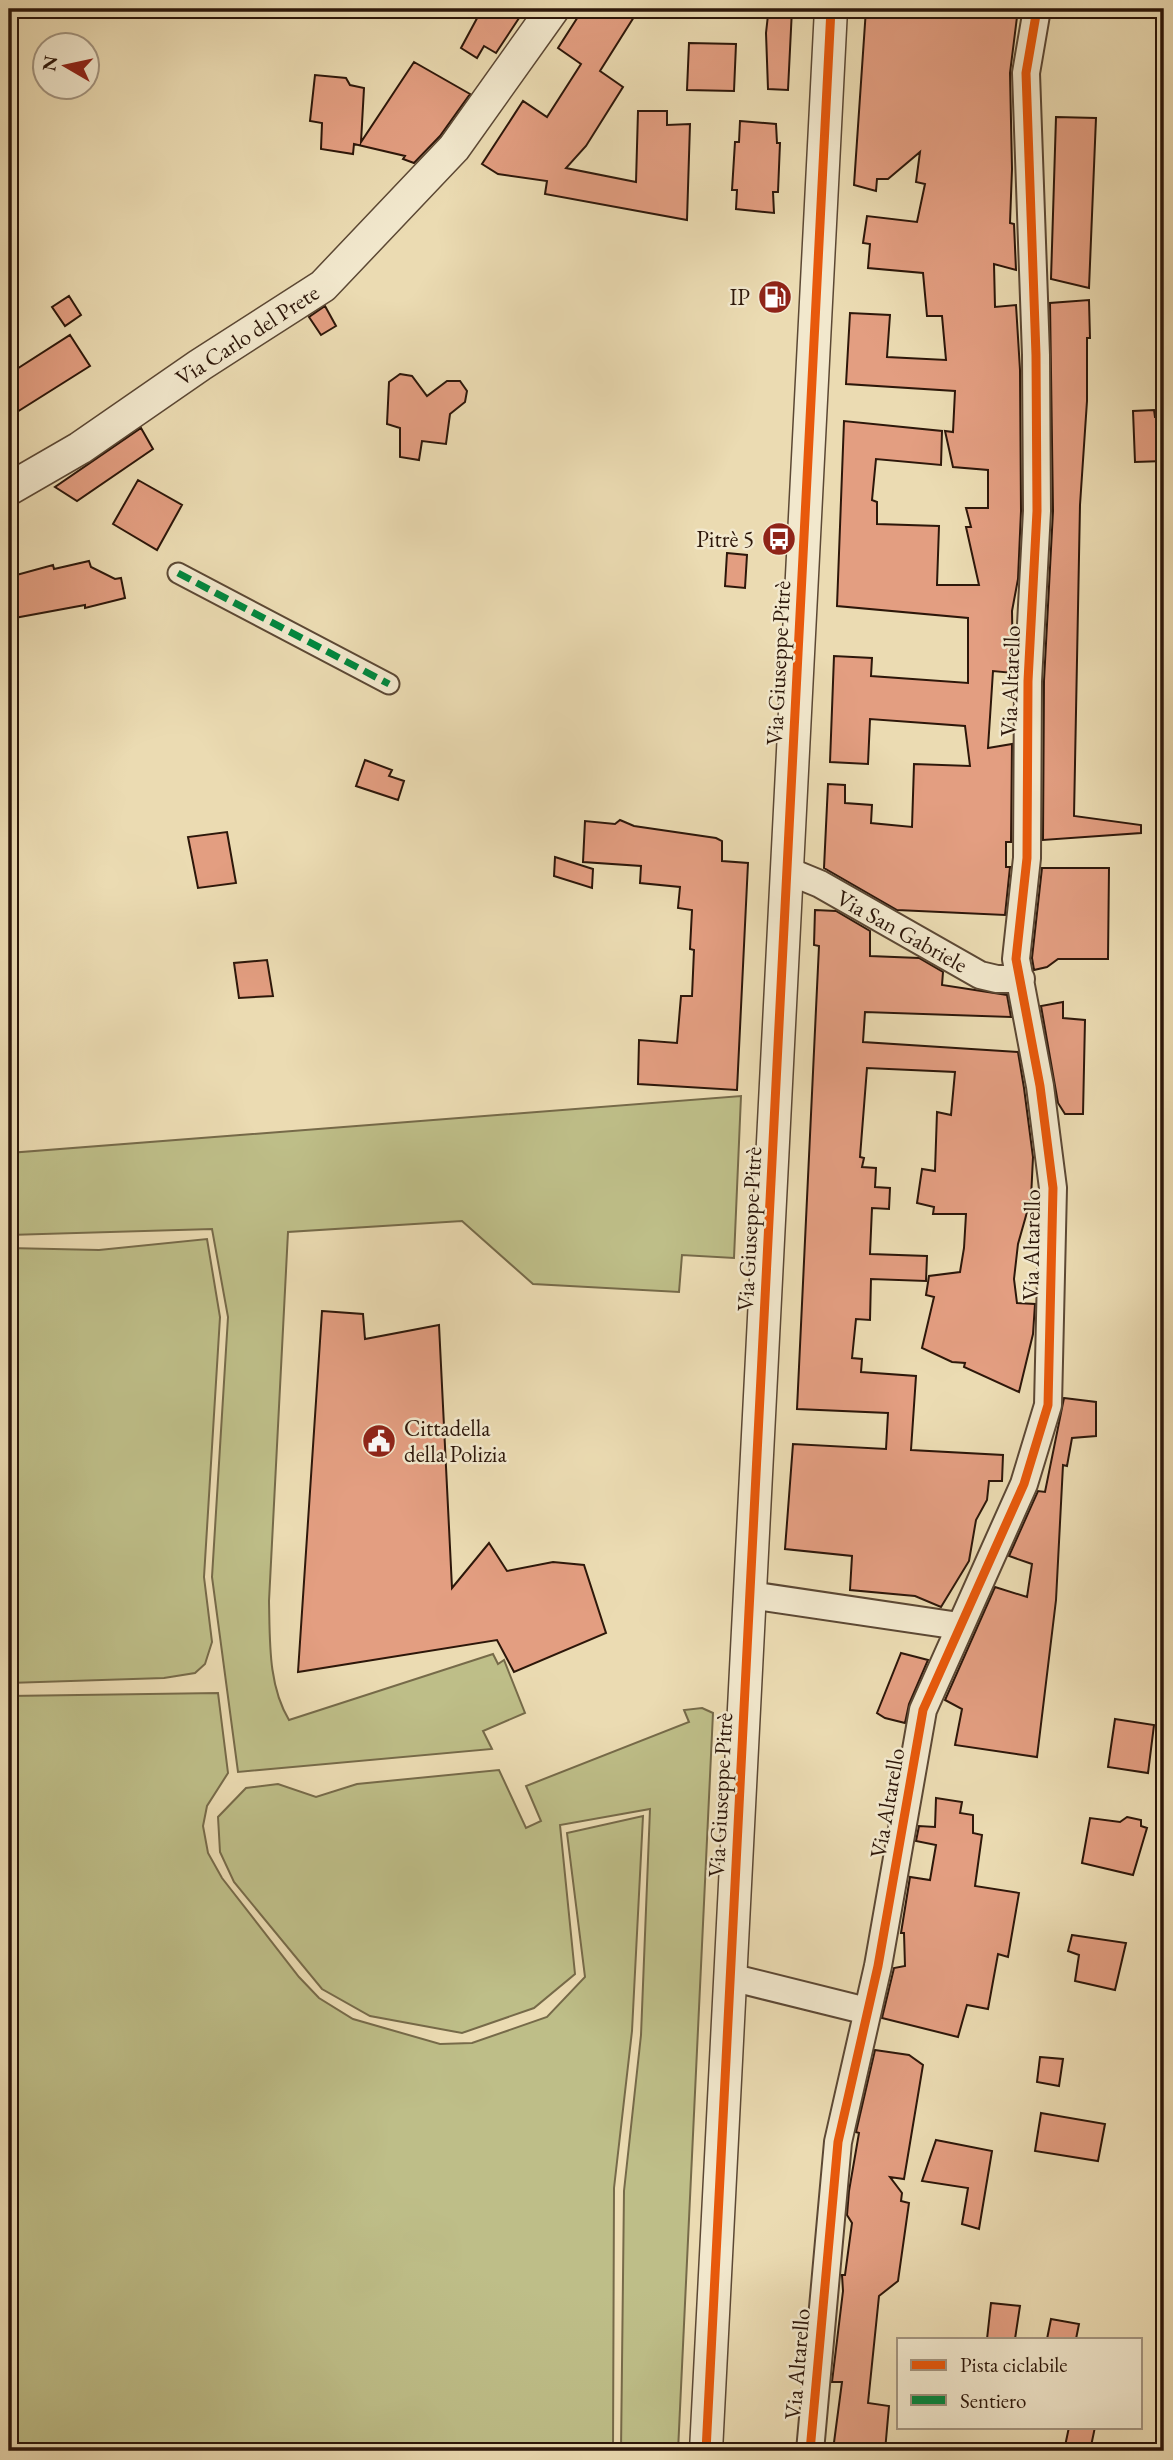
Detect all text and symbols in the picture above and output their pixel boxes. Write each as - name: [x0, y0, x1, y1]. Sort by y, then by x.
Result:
- north arrow: [32, 32, 102, 102]
- text: N: [36, 53, 63, 73]
- street label: Via Carlo del Prete: [169, 277, 325, 393]
- fuel station icon: IP: [756, 278, 794, 316]
- place label: IP: [729, 282, 750, 312]
- bus stop icon: Pitrè 5: [760, 520, 798, 558]
- place label: Pitrè 5: [696, 524, 754, 554]
- street label: Via Giuseppe Pitrè: [759, 580, 797, 746]
- street label: Via Altarello: [993, 625, 1027, 737]
- street label: Via San Gabriele: [831, 883, 973, 979]
- street label: Via Giuseppe Pitrè: [730, 1146, 768, 1312]
- street label: Via Altarello: [1015, 1189, 1047, 1301]
- place label: Cittadella della Polizia: [404, 1413, 507, 1469]
- public building icon: Cittadella della Polizia: [360, 1422, 398, 1460]
- street label: Via Giuseppe Pitrè: [701, 1712, 739, 1878]
- street label: Via Altarello: [863, 1746, 911, 1860]
- street label: Via Altarello: [777, 2307, 817, 2421]
- legend: [897, 2338, 1142, 2428]
- text: Pista ciclabile: [960, 2351, 1068, 2378]
- text: Sentiero: [960, 2387, 1026, 2414]

